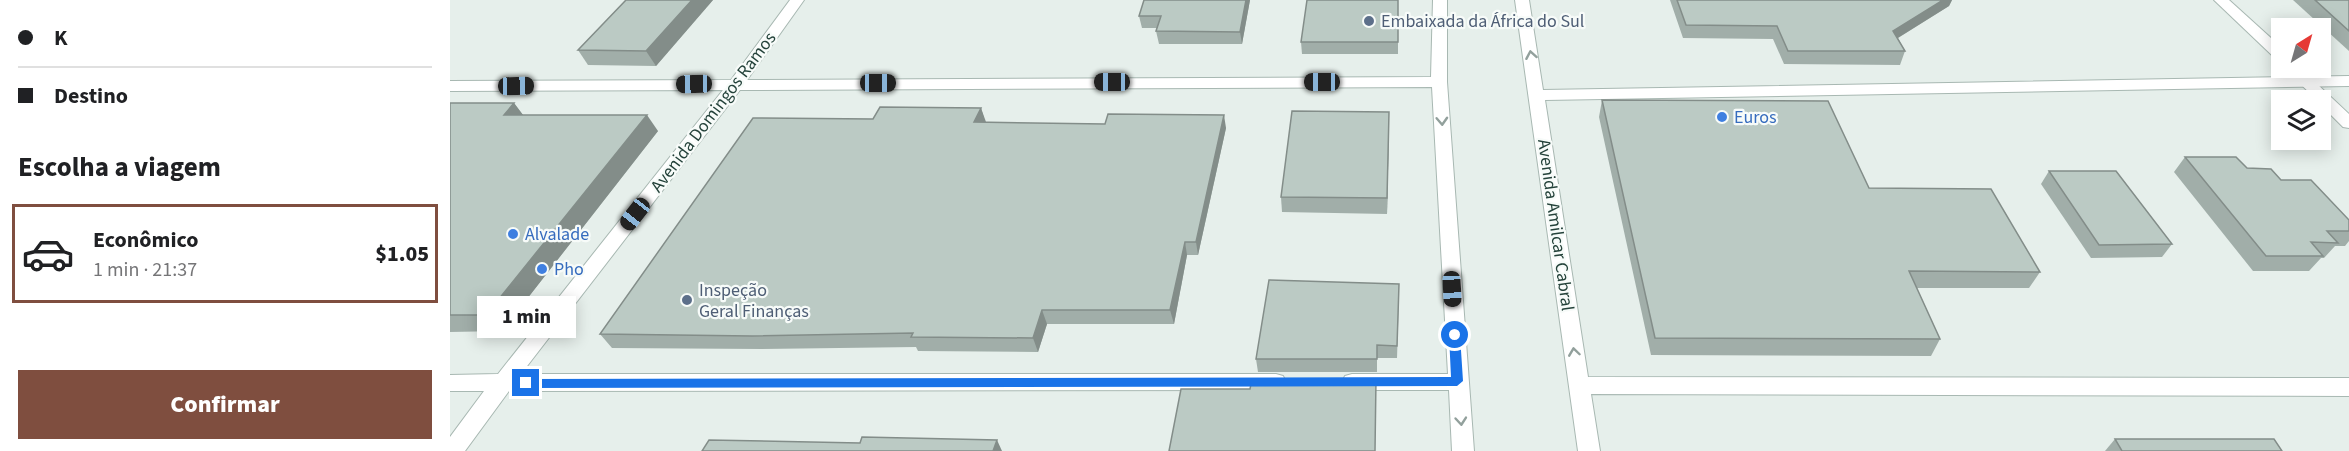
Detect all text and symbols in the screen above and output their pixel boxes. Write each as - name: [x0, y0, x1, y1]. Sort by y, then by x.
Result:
- place label: Embaixada da África do Sul: [1381, 9, 1584, 34]
- marker: Embaixada da África do Sul: [1362, 14, 1376, 28]
- north arrow: [2271, 18, 2331, 78]
- map controls: [2271, 18, 2331, 150]
- text: K: [54, 22, 68, 54]
- street label: Avenida Domingos Ramos: [645, 27, 782, 198]
- one-way arrow: [1525, 50, 1538, 60]
- car: [1094, 73, 1130, 91]
- car: [1304, 73, 1340, 91]
- car: [860, 74, 896, 92]
- car: [676, 75, 712, 93]
- car: [498, 77, 534, 95]
- text: Destino: [54, 80, 128, 112]
- button: layers: [2271, 90, 2331, 150]
- place label: Euros: [1734, 105, 1777, 130]
- marker: Euros: [1715, 110, 1729, 124]
- one-way arrow: [1435, 117, 1448, 126]
- street label: Avenida Amilcar Cabral: [1531, 138, 1580, 313]
- text: Escolha a viagem: [18, 148, 221, 187]
- car: [617, 194, 653, 234]
- place label: Alvalade: [525, 222, 589, 247]
- text: Econômico: [93, 224, 198, 256]
- icon: car: [21, 227, 75, 281]
- marker: Alvalade: [506, 227, 520, 241]
- text: $1.05: [375, 238, 429, 270]
- text: 1 min · 21:37: [93, 256, 197, 284]
- place label: Pho: [554, 257, 584, 282]
- marker: Pho: [535, 262, 549, 276]
- car: [1442, 271, 1462, 307]
- place label: Inspeção Geral Finanças: [699, 278, 809, 324]
- marker: Inspeção Geral Finanças: [680, 293, 694, 307]
- callout: 1 min: [476, 296, 575, 338]
- text: 1 min: [502, 303, 551, 331]
- route start: [1441, 321, 1468, 348]
- one-way arrow: [1569, 347, 1581, 356]
- route end: [512, 369, 539, 396]
- button: Confirmar: [18, 370, 432, 439]
- one-way arrow: [1454, 416, 1467, 425]

